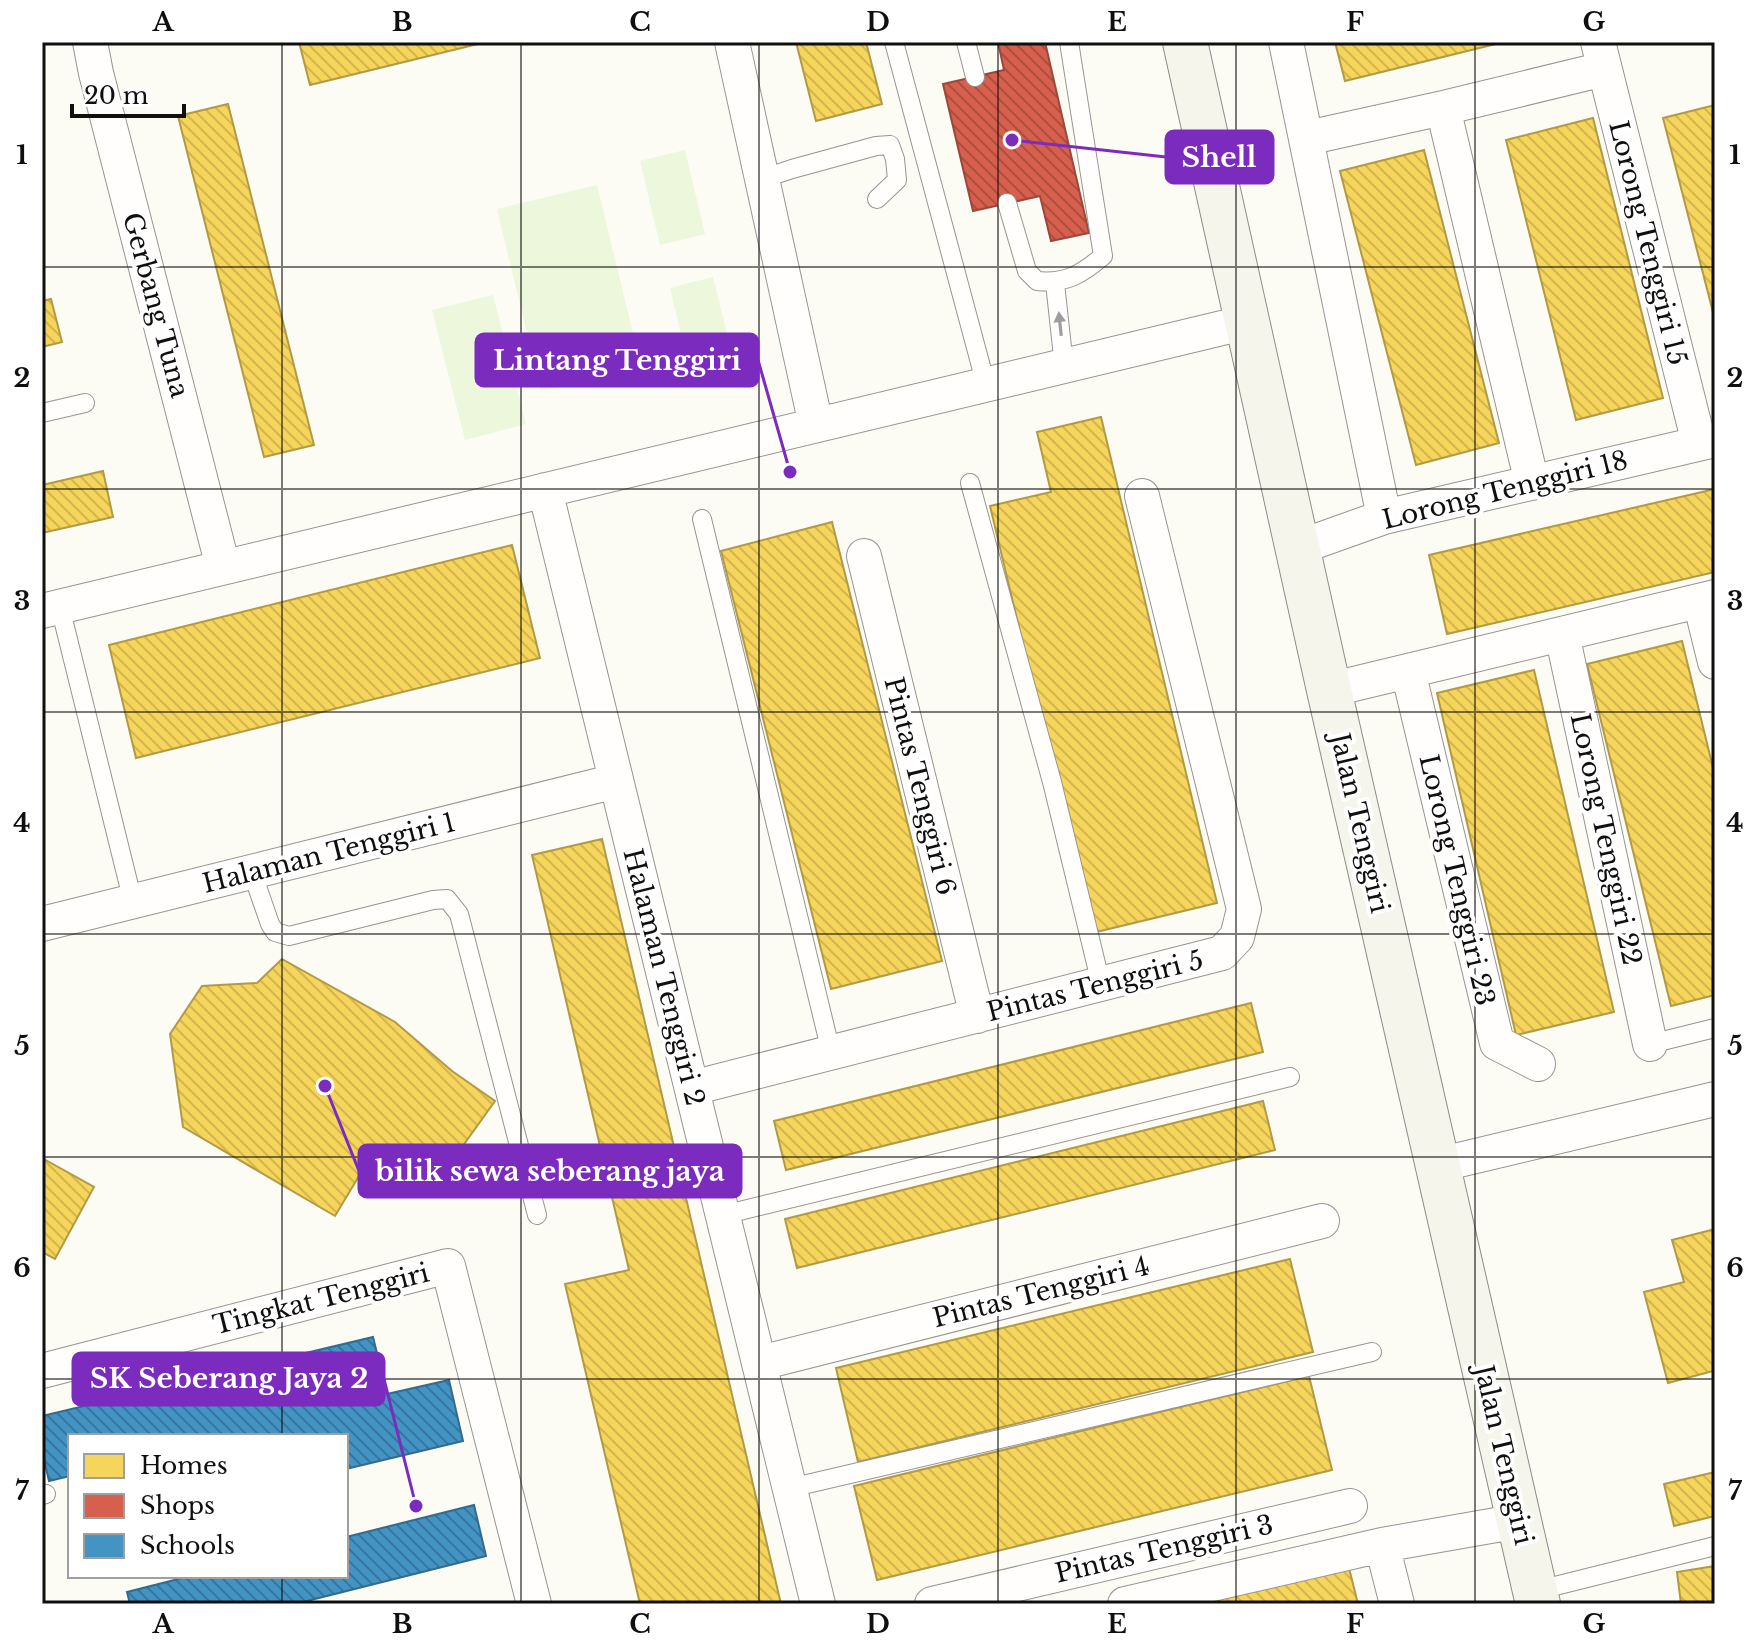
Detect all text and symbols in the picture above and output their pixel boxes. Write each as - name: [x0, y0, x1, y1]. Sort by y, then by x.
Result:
- text: A: [151, 6, 174, 38]
- text: B: [392, 6, 412, 38]
- text: C: [629, 6, 651, 38]
- text: D: [866, 6, 890, 38]
- text: E: [1107, 6, 1127, 38]
- text: F: [1346, 6, 1364, 38]
- text: G: [1583, 6, 1606, 38]
- scale bar: [72, 68, 184, 118]
- text: 20 m: [84, 81, 149, 110]
- street label: Lorong Tenggiri 15: [1602, 117, 1694, 369]
- callout: Shell: [1166, 131, 1273, 183]
- text: 1: [16, 139, 28, 171]
- text: 1: [1729, 139, 1741, 171]
- text: Shell: [1182, 140, 1256, 175]
- street label: Gerbang Tuna: [116, 209, 196, 402]
- one-way arrow: [1053, 311, 1066, 336]
- callout: Lintang Tenggiri: [476, 334, 758, 386]
- text: Lintang Tenggiri: [493, 343, 741, 378]
- text: 2: [14, 362, 30, 394]
- text: 2: [1727, 362, 1743, 394]
- street label: Lorong Tenggiri 18: [1379, 444, 1631, 536]
- text: 3: [14, 585, 30, 617]
- text: 3: [1727, 585, 1743, 617]
- street label: Pintas Tenggiri 6: [877, 674, 963, 898]
- street label: Lorong Tenggiri 22: [1564, 710, 1648, 968]
- street label: Jalan Tenggiri: [1323, 727, 1396, 916]
- street label: Lorong Tenggiri 23: [1413, 751, 1501, 1009]
- street label: Halaman Tenggiri 1: [199, 806, 459, 900]
- text: 4: [13, 807, 31, 839]
- text: 4: [1726, 807, 1744, 839]
- street label: Halaman Tenggiri 2: [617, 845, 711, 1109]
- street label: Pintas Tenggiri 5: [984, 944, 1206, 1028]
- text: 5: [14, 1030, 30, 1062]
- text: 5: [1727, 1030, 1743, 1062]
- callout: bilik sewa seberang jaya: [359, 1145, 741, 1197]
- text: bilik sewa seberang jaya: [374, 1154, 725, 1189]
- street label: Pintas Tenggiri 4: [929, 1250, 1153, 1334]
- text: 6: [13, 1252, 31, 1284]
- text: 6: [1726, 1252, 1744, 1284]
- street label: Tingkat Tenggiri: [210, 1257, 432, 1341]
- callout: SK Seberang Jaya 2: [73, 1353, 384, 1405]
- street label: Jalan Tenggiri: [1467, 1359, 1540, 1548]
- text: SK Seberang Jaya 2: [90, 1361, 368, 1396]
- legend: [68, 1434, 348, 1578]
- text: Homes: [140, 1451, 228, 1480]
- text: 7: [15, 1475, 29, 1507]
- text: 7: [1728, 1475, 1742, 1507]
- text: Shops: [140, 1491, 215, 1520]
- street label: Pintas Tenggiri 3: [1052, 1508, 1276, 1590]
- text: Schools: [140, 1531, 235, 1560]
- text: A: [151, 1608, 174, 1640]
- text: B: [392, 1608, 412, 1640]
- text: C: [629, 1608, 651, 1640]
- text: D: [866, 1608, 890, 1640]
- text: E: [1107, 1608, 1127, 1640]
- text: F: [1346, 1608, 1364, 1640]
- text: G: [1583, 1608, 1606, 1640]

